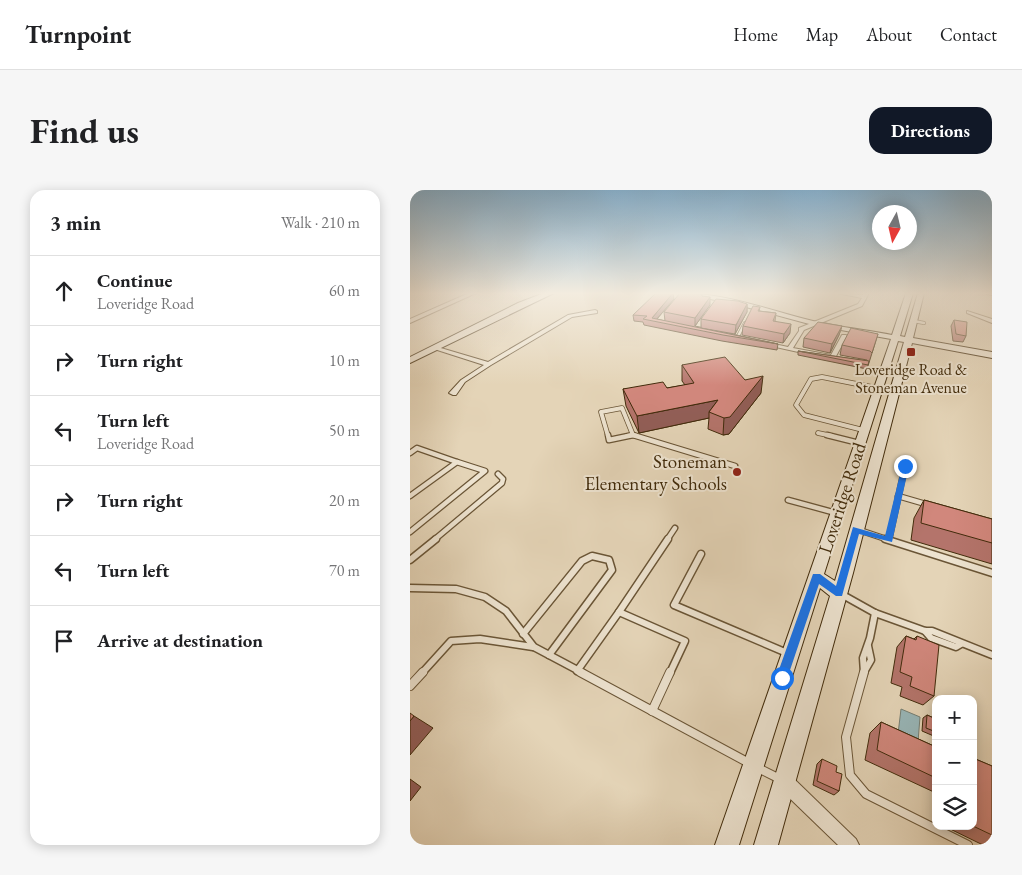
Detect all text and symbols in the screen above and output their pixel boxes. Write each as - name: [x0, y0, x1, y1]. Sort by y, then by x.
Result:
- text: Turnpoint: [25, 19, 131, 50]
- text: Home: [733, 23, 778, 46]
- text: Map: [806, 23, 838, 46]
- text: About: [866, 23, 912, 46]
- text: Contact: [940, 23, 997, 46]
- button: Directions: [869, 107, 992, 154]
- text: Find us: [30, 108, 139, 153]
- north arrow: [872, 205, 917, 250]
- text: 3 min: [50, 209, 101, 236]
- text: Walk · 210 m: [281, 212, 360, 233]
- text: Continue: [97, 268, 172, 293]
- icon: ahead: [50, 277, 78, 305]
- text: 60 m: [329, 280, 360, 301]
- text: Loveridge Road: [97, 293, 194, 314]
- marker: Loveridge Road & Stoneman Avenue: [905, 346, 917, 358]
- icon: right: [50, 347, 78, 375]
- text: Turn right: [97, 348, 183, 373]
- text: 10 m: [329, 350, 360, 371]
- place label: Loveridge Road & Stoneman Avenue: [855, 359, 967, 398]
- text: Turn left: [97, 408, 169, 433]
- icon: left: [50, 417, 78, 445]
- text: 50 m: [329, 420, 360, 441]
- text: Loveridge Road: [97, 433, 194, 454]
- street label: Loveridge Road: [812, 439, 872, 557]
- place label: Stoneman Elementary Schools: [584, 449, 727, 496]
- route end: [894, 455, 917, 478]
- marker: Stoneman Elementary Schools: [731, 466, 743, 478]
- icon: right: [50, 487, 78, 515]
- text: Turn right: [97, 488, 183, 513]
- text: 20 m: [329, 490, 360, 511]
- icon: left: [50, 557, 78, 585]
- text: Turn left: [97, 558, 169, 583]
- text: 70 m: [329, 560, 360, 581]
- icon: arrive: [50, 627, 78, 655]
- text: Arrive at destination: [97, 628, 263, 653]
- route start: [771, 667, 794, 690]
- map controls: [932, 695, 977, 830]
- button: +: [932, 695, 977, 740]
- button: −: [932, 740, 977, 785]
- button: layers: [932, 785, 977, 830]

